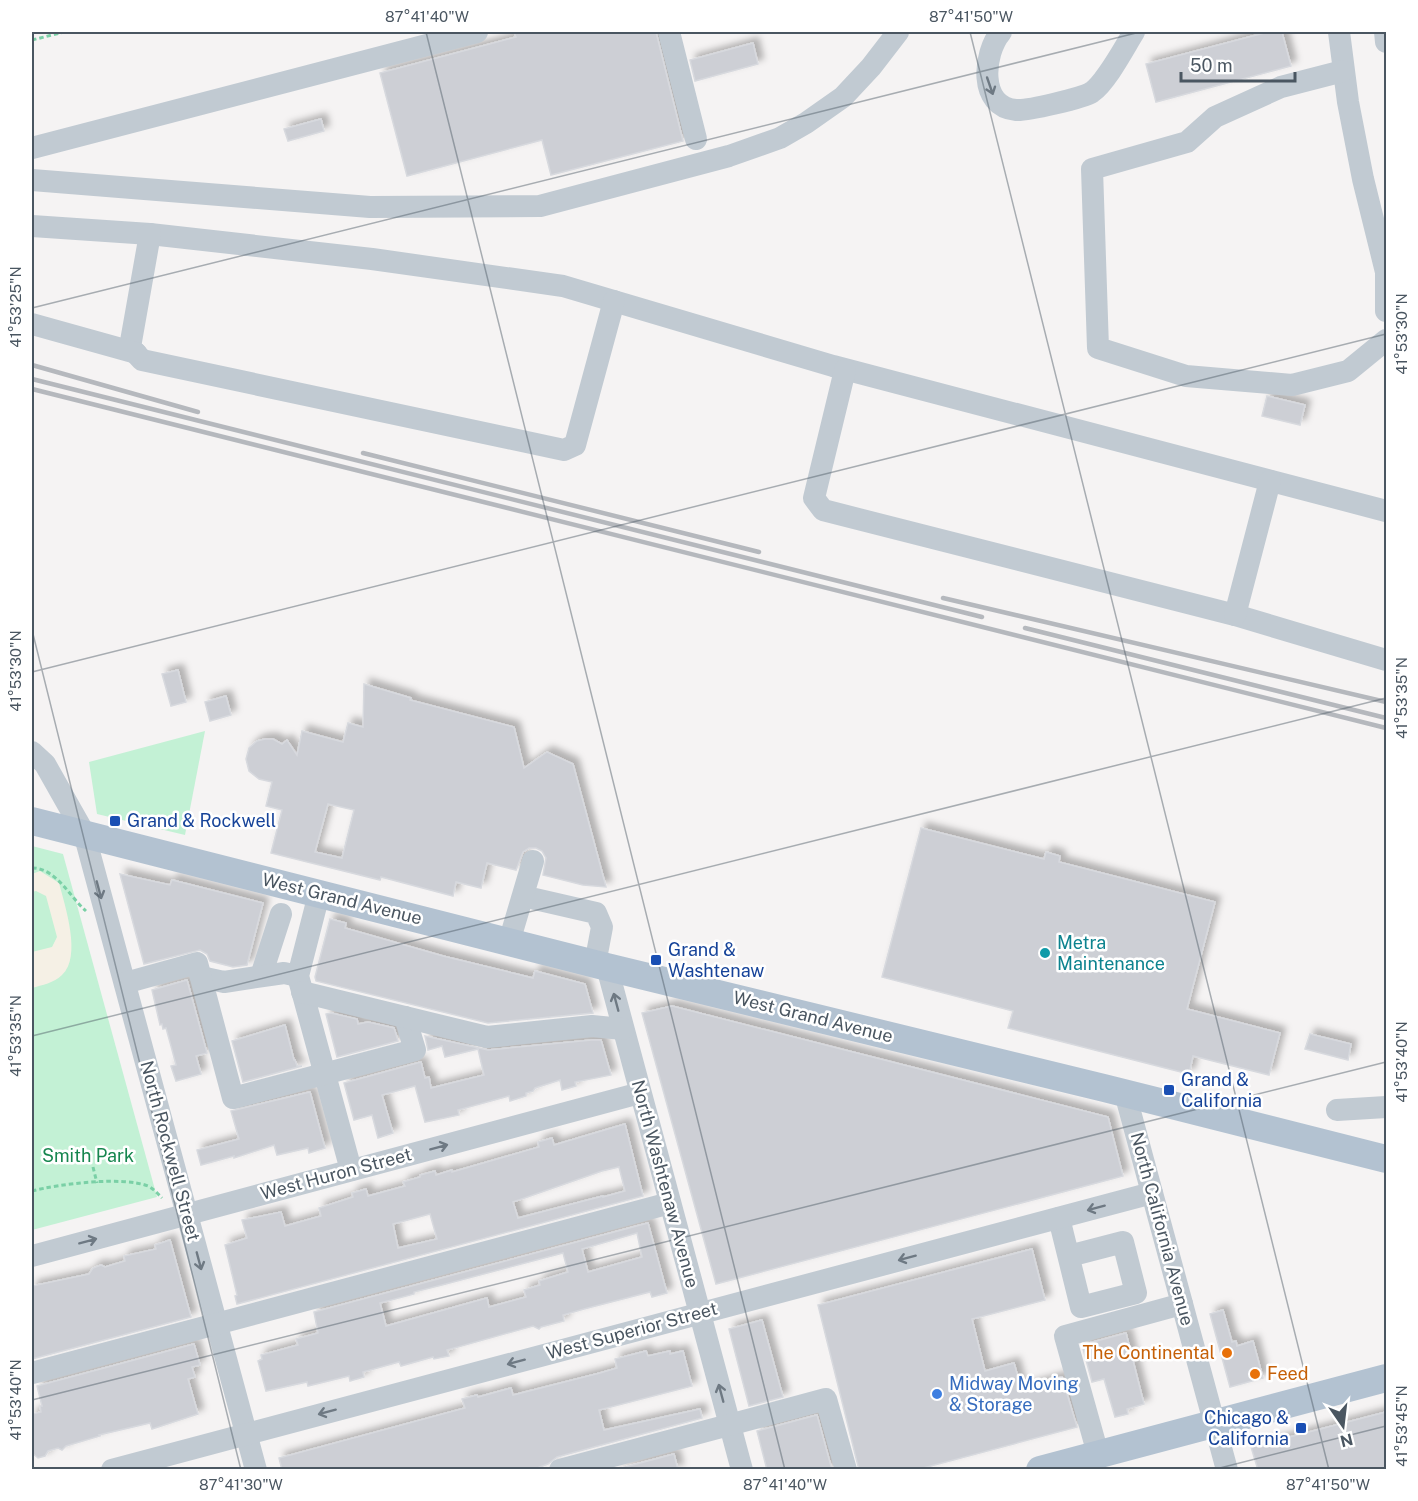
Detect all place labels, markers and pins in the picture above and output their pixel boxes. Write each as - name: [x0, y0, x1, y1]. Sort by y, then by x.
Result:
- place label: Grand & Rockwell: [127, 810, 276, 831]
- marker: Grand & Rockwell: [108, 814, 122, 828]
- place label: Metra Maintenance: [1057, 932, 1165, 974]
- place label: Grand & Washtenaw: [668, 939, 764, 981]
- marker: Metra Maintenance: [1038, 946, 1052, 960]
- marker: Grand & Washtenaw: [649, 953, 663, 967]
- place label: Grand & California: [1181, 1069, 1262, 1111]
- marker: Grand & California: [1162, 1083, 1176, 1097]
- place label: The Continental: [1082, 1342, 1215, 1363]
- marker: The Continental: [1220, 1346, 1234, 1360]
- place label: Feed: [1267, 1363, 1309, 1384]
- marker: Feed: [1248, 1367, 1262, 1381]
- place label: Midway Moving & Storage: [949, 1373, 1079, 1415]
- marker: Midway Moving & Storage: [930, 1387, 944, 1401]
- place label: Chicago & California: [1204, 1407, 1289, 1449]
- marker: Chicago & California: [1294, 1421, 1308, 1435]

